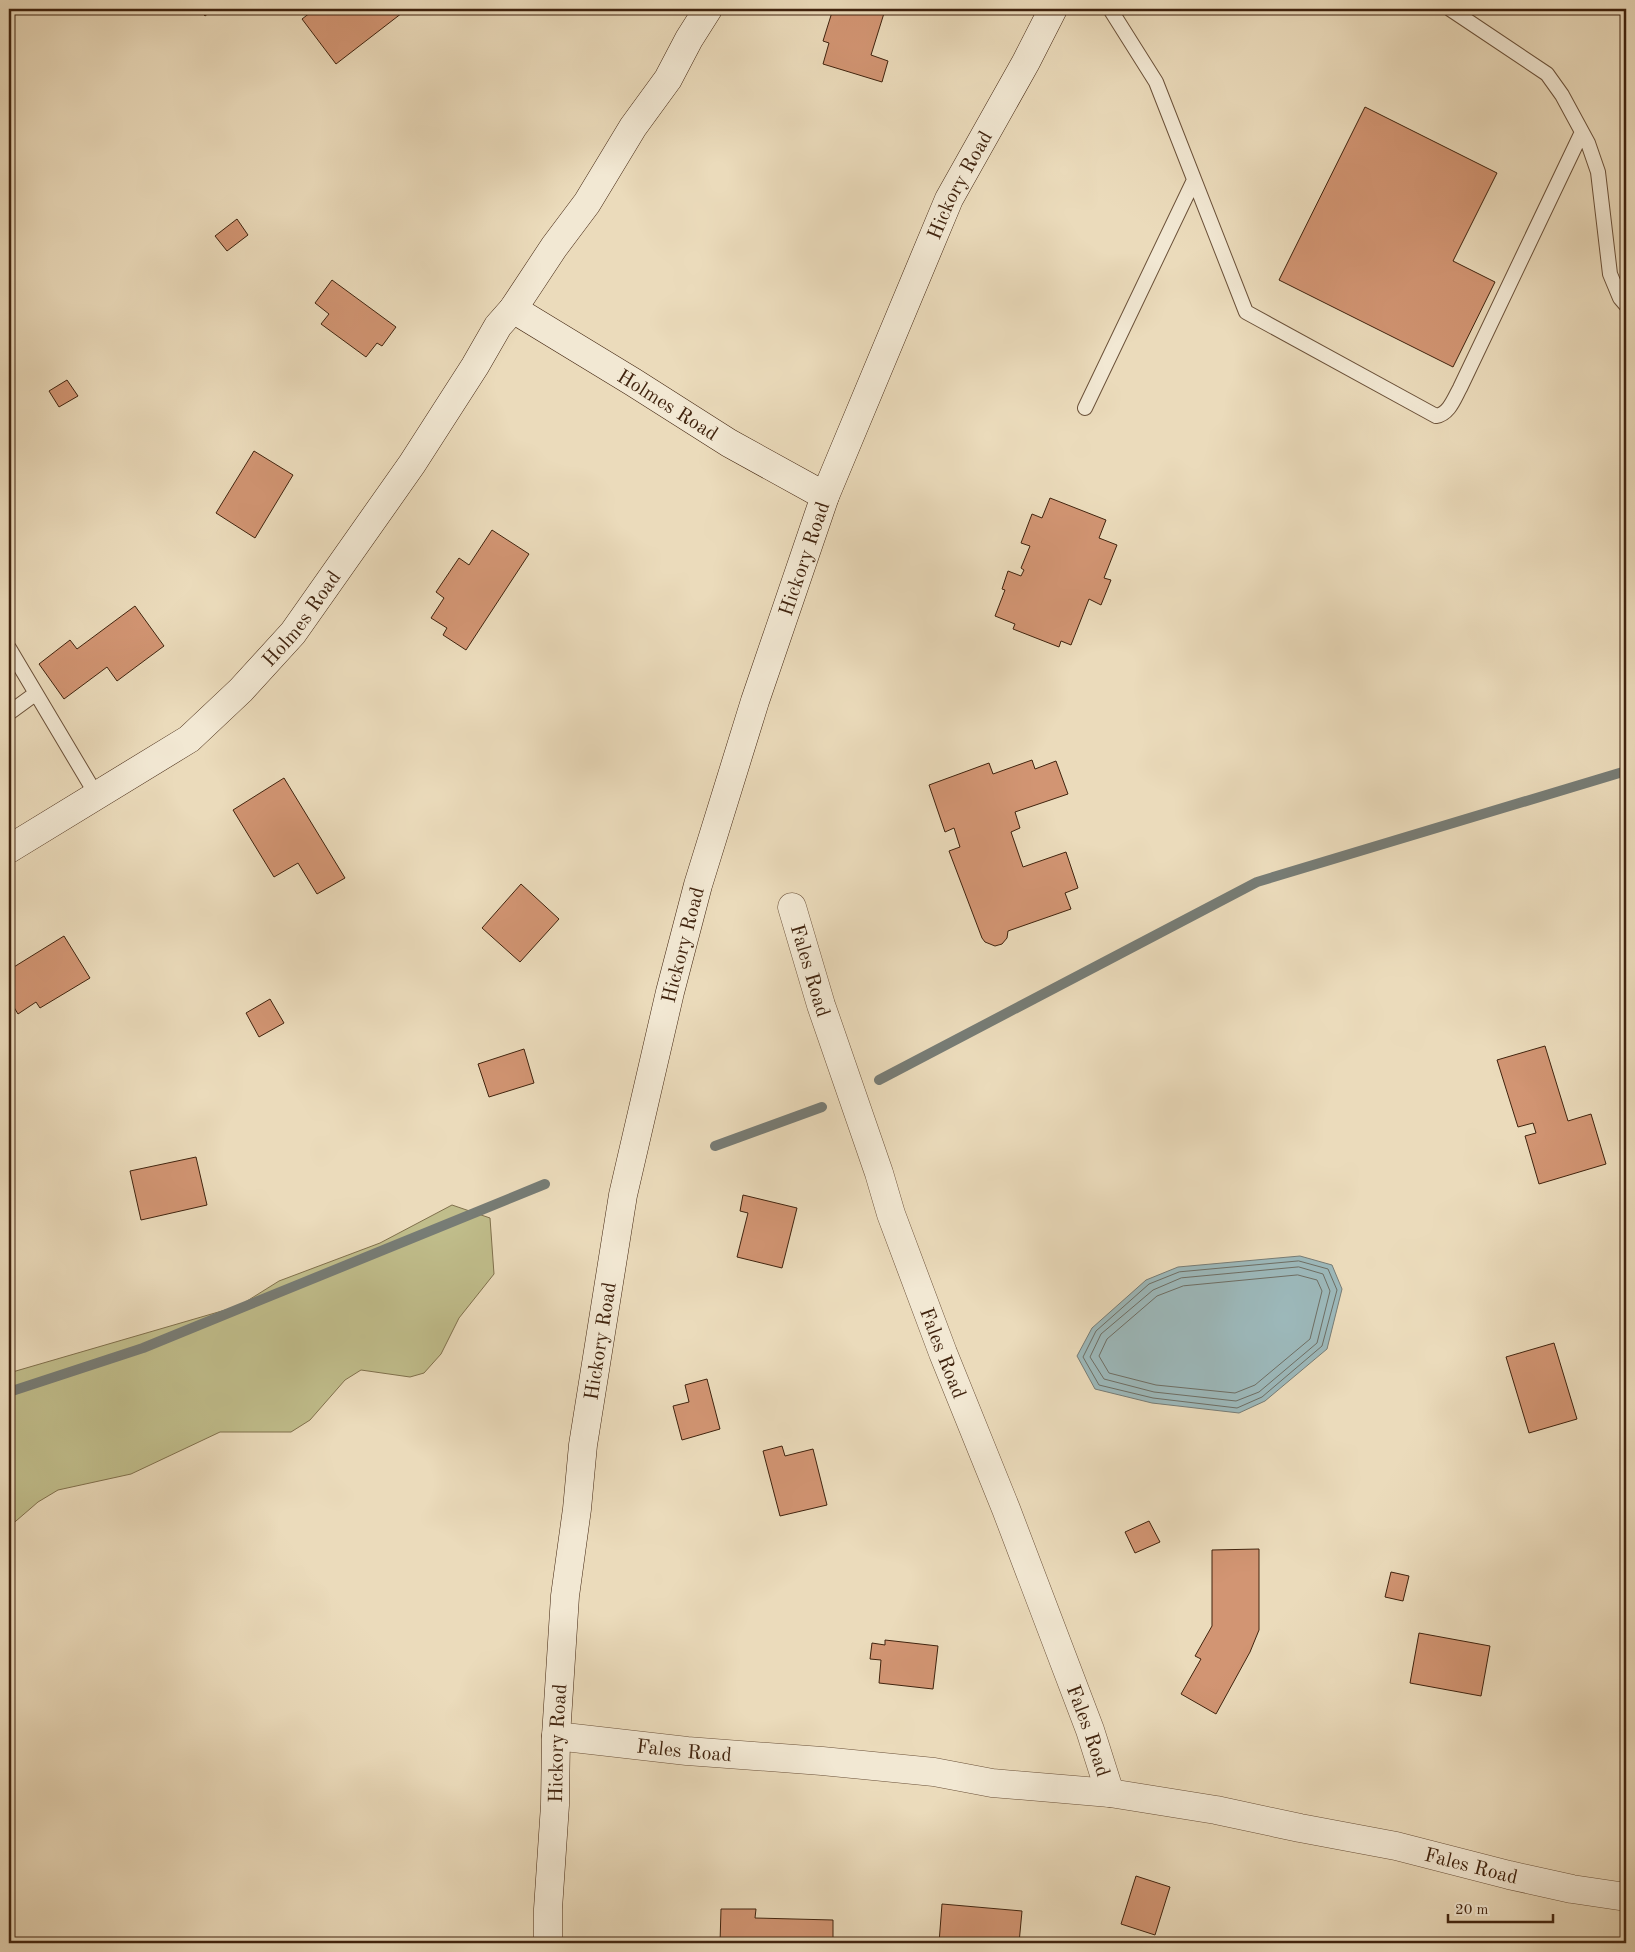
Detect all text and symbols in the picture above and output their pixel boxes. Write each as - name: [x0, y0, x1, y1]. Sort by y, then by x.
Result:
- street label: Hickory Road: [925, 128, 997, 243]
- street label: Holmes Road: [613, 367, 721, 445]
- street label: Hickory Road: [777, 499, 834, 619]
- street label: Holmes Road: [259, 568, 345, 671]
- street label: Hickory Road: [660, 885, 709, 1005]
- street label: Fales Road: [786, 922, 832, 1020]
- street label: Hickory Road: [582, 1281, 621, 1402]
- street label: Fales Road: [915, 1305, 968, 1402]
- street label: Hickory Road: [547, 1683, 571, 1803]
- street label: Fales Road: [1062, 1683, 1112, 1779]
- street label: Fales Road: [635, 1737, 732, 1766]
- street label: Fales Road: [1422, 1846, 1520, 1889]
- scale bar: [1448, 1892, 1552, 1924]
- text: 20 m: [1455, 1903, 1489, 1918]

